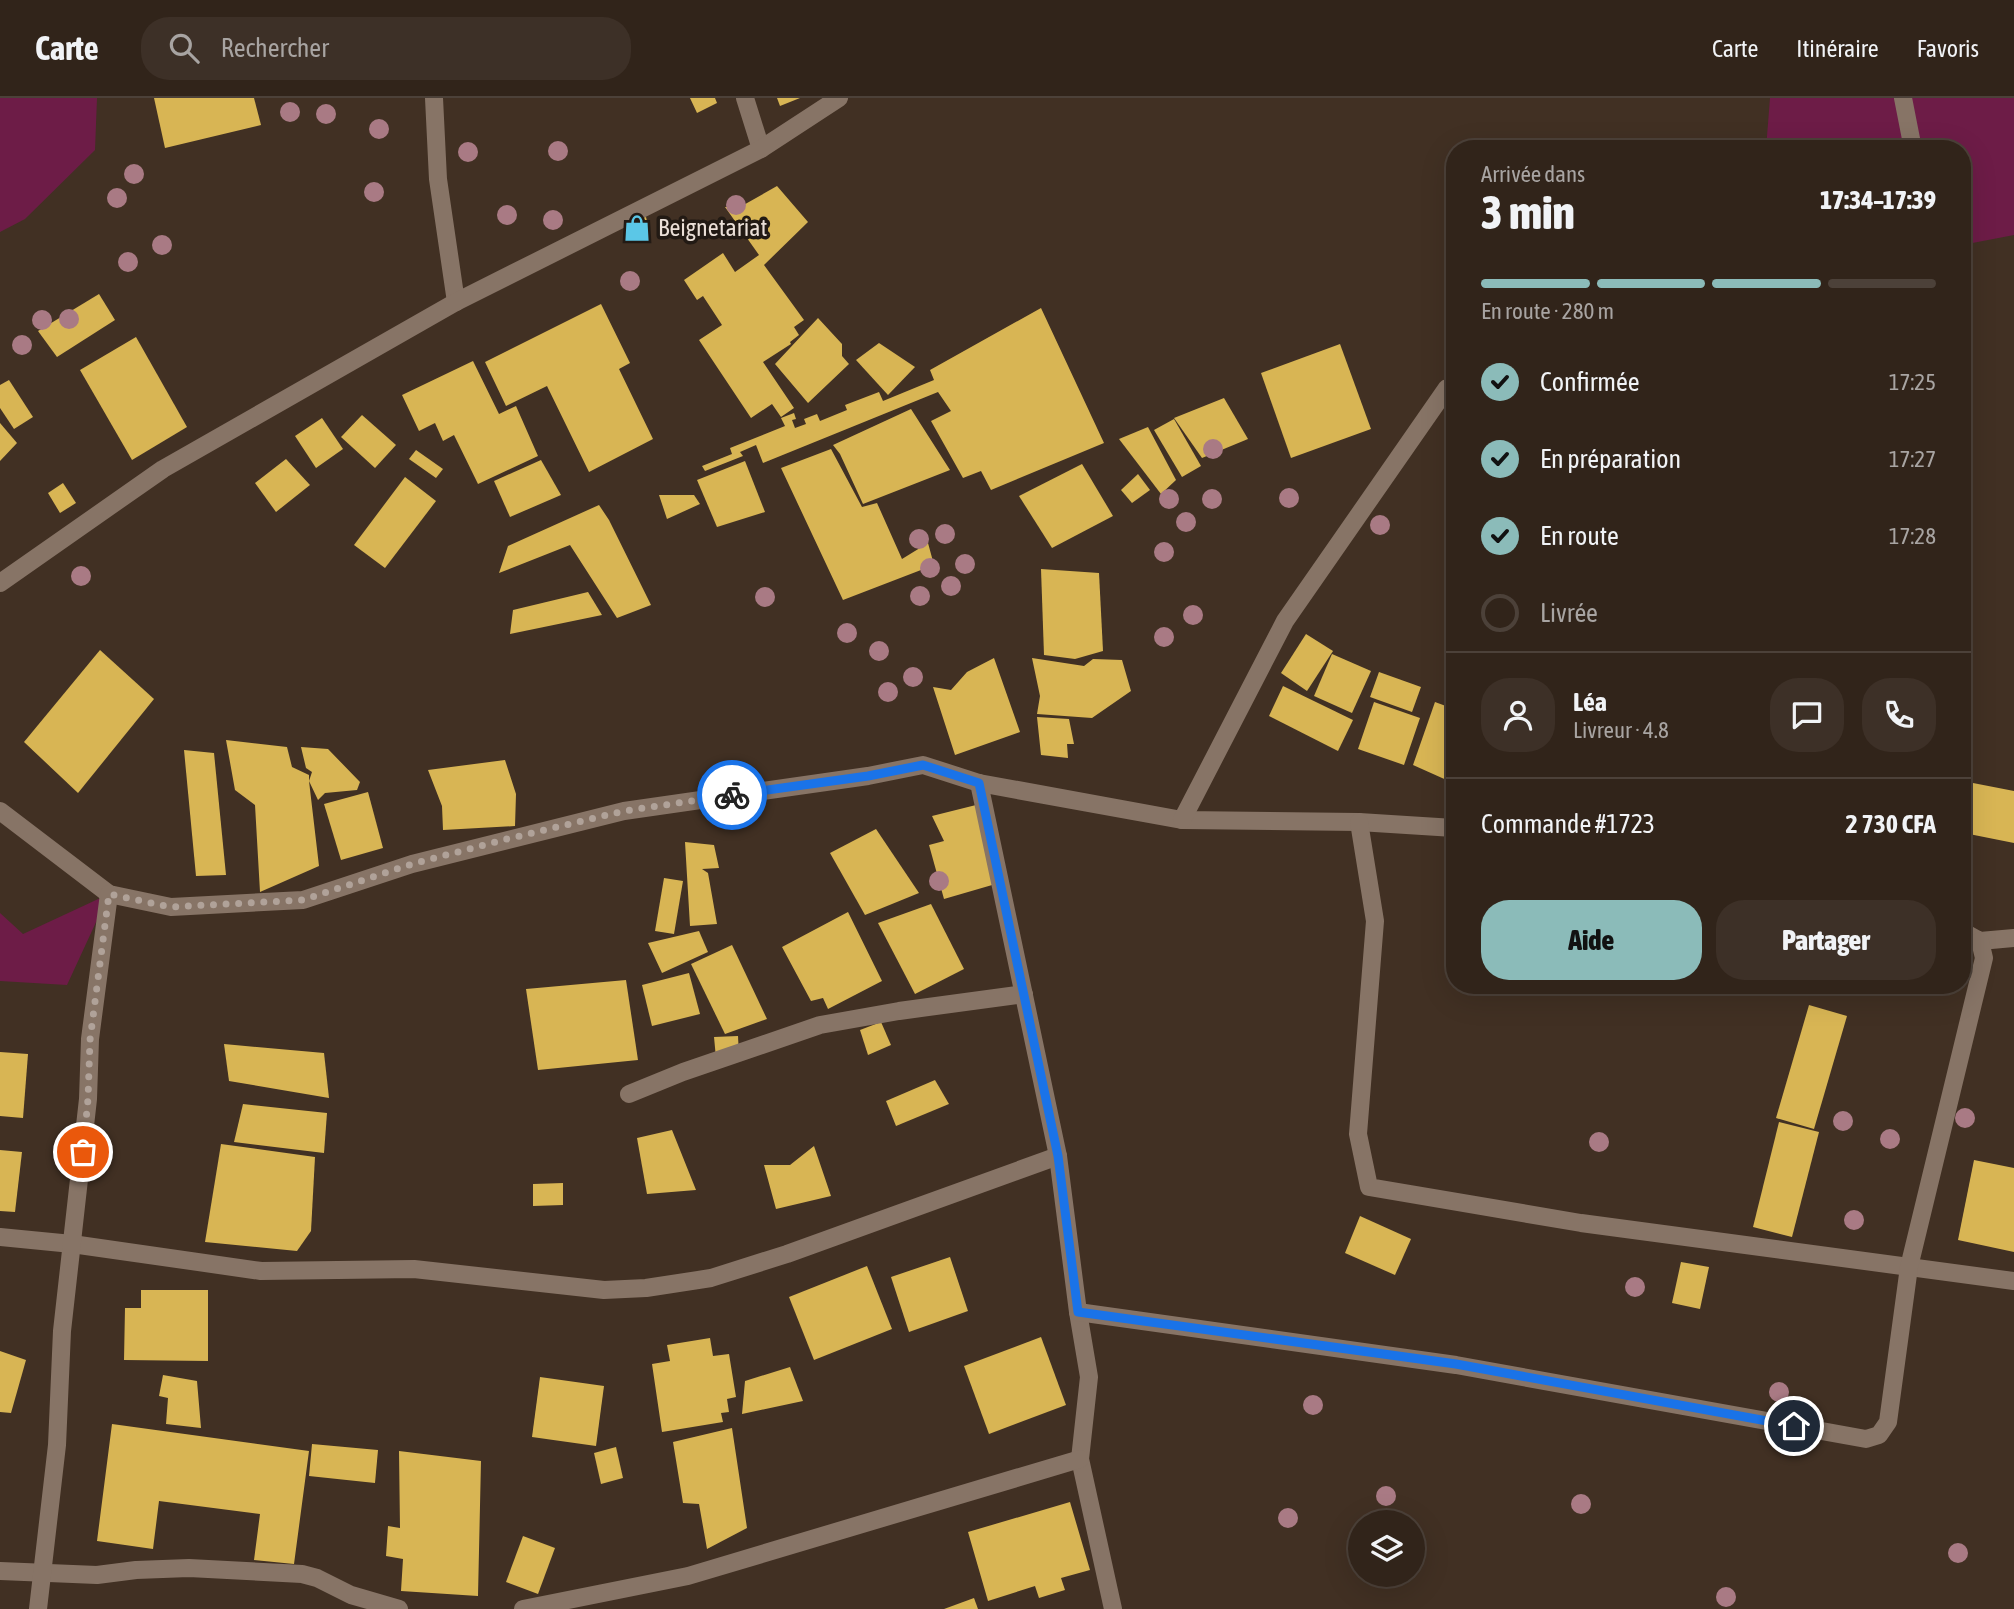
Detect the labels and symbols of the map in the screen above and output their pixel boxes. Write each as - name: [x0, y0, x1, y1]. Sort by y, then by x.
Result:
- shop icon: Beignetariat: [622, 213, 652, 243]
- place label: Beignetariat: [658, 214, 767, 241]
- courier: [697, 760, 767, 830]
- pin: [53, 1122, 113, 1182]
- pin: [1764, 1396, 1824, 1456]

